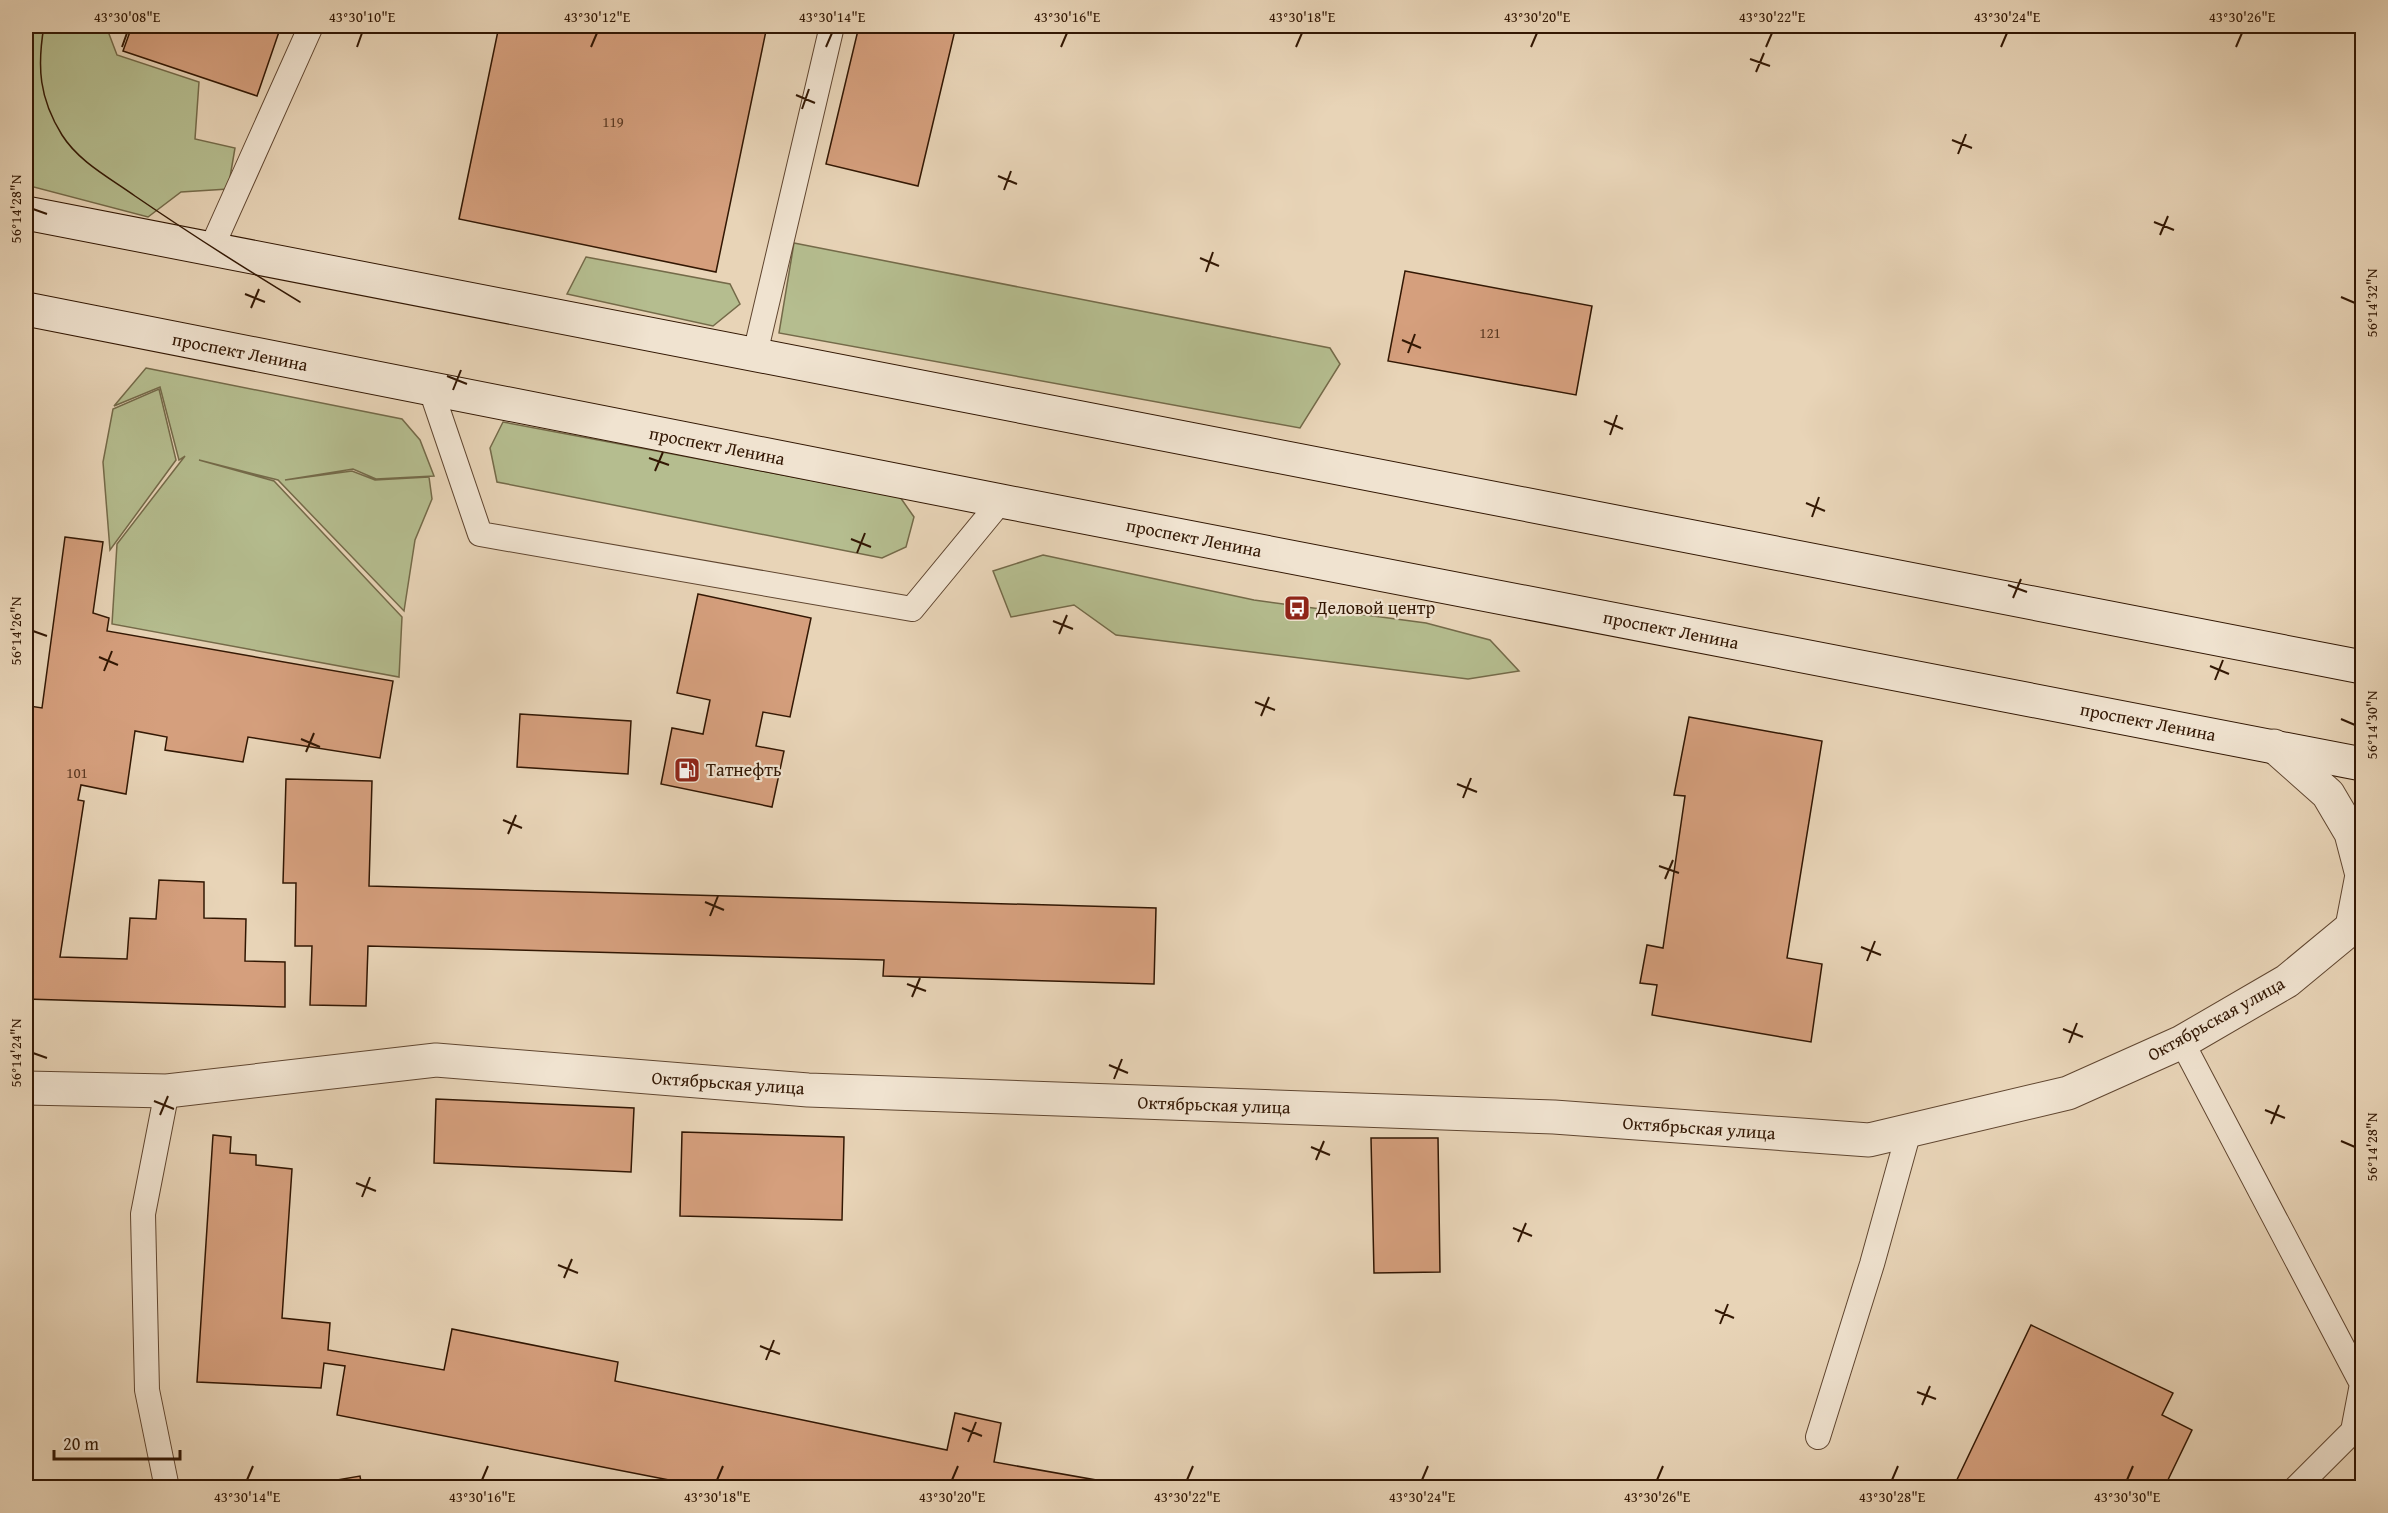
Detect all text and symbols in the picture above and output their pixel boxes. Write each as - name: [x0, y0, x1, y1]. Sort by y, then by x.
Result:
- text: 43°30'08"E: [94, 6, 161, 27]
- text: 43°30'10"E: [329, 6, 396, 27]
- text: 43°30'12"E: [564, 6, 631, 27]
- text: 43°30'14"E: [799, 6, 866, 27]
- text: 43°30'16"E: [1034, 6, 1101, 27]
- text: 43°30'18"E: [1269, 6, 1336, 27]
- text: 43°30'20"E: [1504, 6, 1571, 27]
- text: 43°30'22"E: [1739, 6, 1806, 27]
- text: 43°30'24"E: [1974, 6, 2041, 27]
- text: 43°30'26"E: [2209, 6, 2276, 27]
- house number: 119: [602, 111, 624, 132]
- text: 56°14'28"N: [5, 174, 26, 243]
- text: 56°14'32"N: [2361, 268, 2382, 337]
- house number: 121: [1479, 322, 1501, 343]
- street label: проспект Ленина: [170, 325, 311, 378]
- street label: проспект Ленина: [647, 419, 788, 472]
- street label: проспект Ленина: [1124, 511, 1265, 564]
- bus stop icon: Деловой центр: [1282, 593, 1312, 623]
- place label: Деловой центр: [1315, 594, 1435, 621]
- text: 56°14'26"N: [5, 596, 26, 665]
- street label: проспект Ленина: [1601, 603, 1742, 656]
- text: 56°14'30"N: [2361, 690, 2382, 759]
- street label: проспект Ленина: [2078, 695, 2219, 748]
- fuel station icon: Татнефть: [672, 755, 702, 785]
- place label: Татнефть: [706, 756, 782, 783]
- house number: 101: [66, 762, 88, 783]
- street label: Октябрьская улица: [2142, 969, 2290, 1068]
- text: 56°14'24"N: [5, 1018, 26, 1087]
- street label: Октябрьская улица: [651, 1064, 806, 1101]
- street label: Октябрьская улица: [1137, 1088, 1291, 1121]
- street label: Октябрьская улица: [1622, 1109, 1777, 1146]
- text: 56°14'28"N: [2361, 1112, 2382, 1181]
- scale bar: [54, 1423, 180, 1461]
- text: 20 m: [63, 1430, 99, 1457]
- text: 43°30'14"E: [214, 1486, 281, 1507]
- text: 43°30'16"E: [449, 1486, 516, 1507]
- text: 43°30'18"E: [684, 1486, 751, 1507]
- text: 43°30'20"E: [919, 1486, 986, 1507]
- text: 43°30'22"E: [1154, 1486, 1221, 1507]
- text: 43°30'24"E: [1389, 1486, 1456, 1507]
- text: 43°30'26"E: [1624, 1486, 1691, 1507]
- text: 43°30'28"E: [1859, 1486, 1926, 1507]
- text: 43°30'30"E: [2094, 1486, 2161, 1507]

